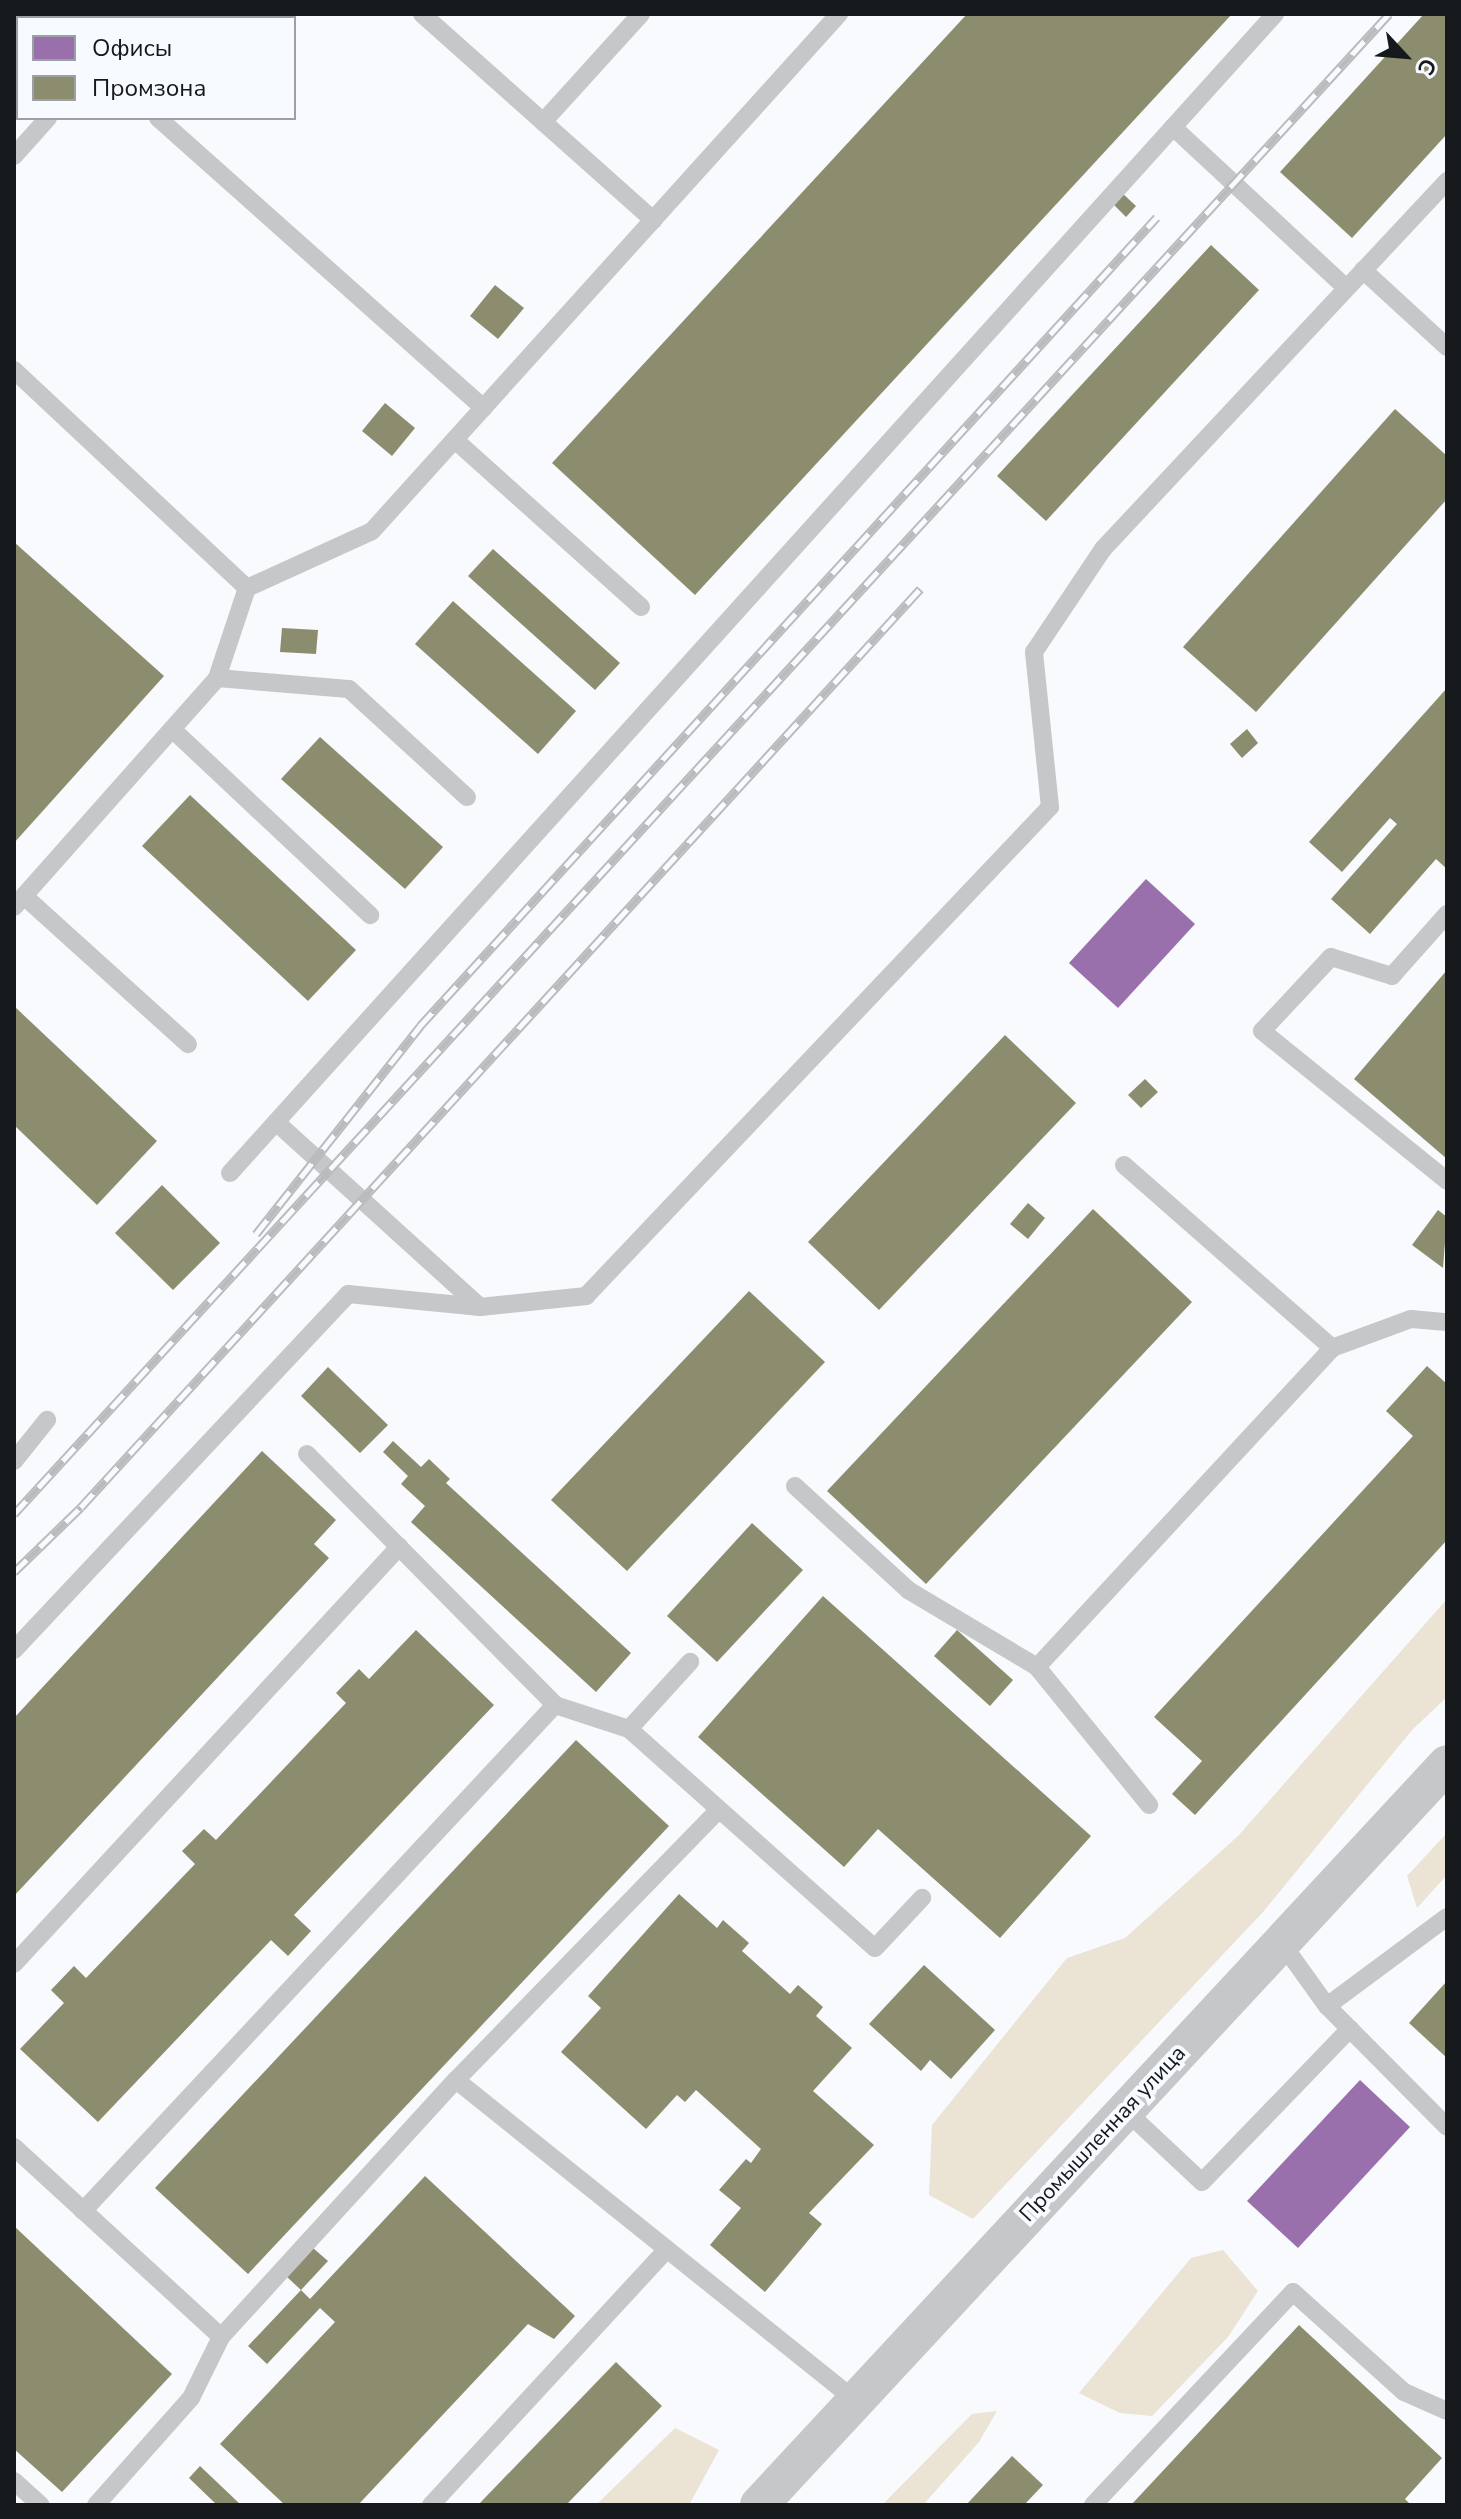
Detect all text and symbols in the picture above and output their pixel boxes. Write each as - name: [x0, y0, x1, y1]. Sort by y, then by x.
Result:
- legend: [16, 16, 296, 120]
- north arrow: [1365, 16, 1445, 96]
- text: Офисы: [92, 32, 172, 64]
- text: С: [1410, 53, 1443, 80]
- text: Промзона: [92, 72, 206, 104]
- street label: Промышленная улица: [1014, 2040, 1192, 2228]

